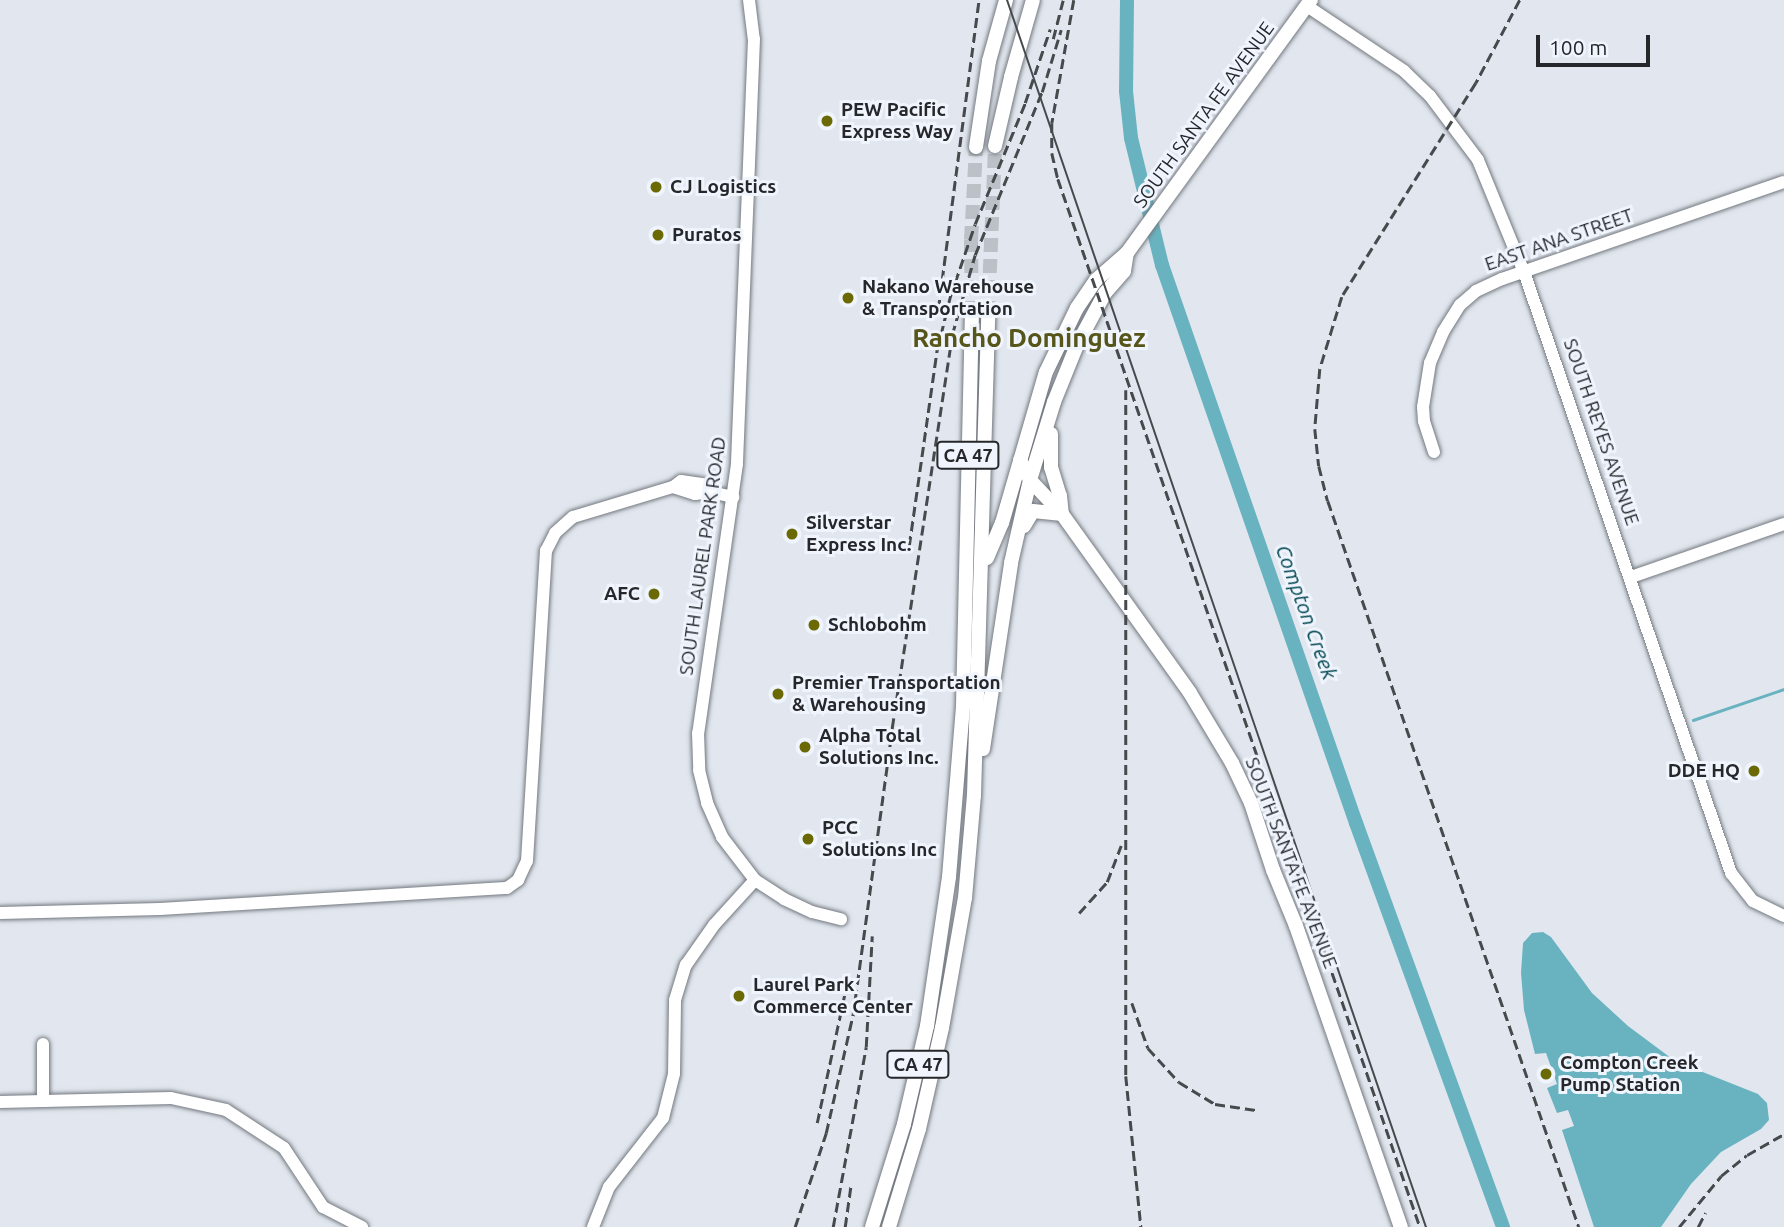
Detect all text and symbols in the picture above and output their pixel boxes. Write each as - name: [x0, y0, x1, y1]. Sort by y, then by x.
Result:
- street label: SOUTH SANTA FE AVENUE: [1129, 18, 1279, 212]
- scale bar: [1539, 21, 1653, 65]
- text: 100 m: [1549, 35, 1607, 59]
- place label: PEW Pacific Express Way: [841, 99, 953, 143]
- marker: PEW Pacific Express Way: [819, 113, 835, 129]
- place label: CJ Logistics: [670, 176, 776, 198]
- marker: CJ Logistics: [648, 179, 664, 195]
- street label: EAST ANA STREET: [1482, 204, 1636, 276]
- place label: Puratos: [672, 224, 741, 246]
- marker: Puratos: [650, 227, 666, 243]
- place label: Nakano Warehouse & Transportation: [862, 276, 1034, 320]
- marker: Nakano Warehouse & Transportation: [840, 290, 856, 306]
- district label: Rancho Dominguez: [912, 322, 1146, 354]
- street label: SOUTH REYES AVENUE: [1558, 336, 1644, 528]
- street label: SOUTH LAUREL PARK ROAD: [675, 435, 731, 677]
- road number: CA 47: [935, 440, 1001, 470]
- place label: Silverstar Express Inc.: [806, 512, 912, 556]
- marker: Silverstar Express Inc.: [784, 526, 800, 542]
- water label: Compton Creek: [1271, 541, 1343, 683]
- place label: AFC: [604, 583, 640, 605]
- marker: AFC: [646, 586, 662, 602]
- place label: Schlobohm: [828, 614, 927, 636]
- marker: Schlobohm: [806, 617, 822, 633]
- place label: Premier Transportation & Warehousing: [792, 672, 1001, 716]
- marker: Premier Transportation & Warehousing: [770, 686, 786, 702]
- place label: Alpha Total Solutions Inc.: [819, 725, 939, 769]
- marker: Alpha Total Solutions Inc.: [797, 739, 813, 755]
- street label: SOUTH SANTA FE AVENUE: [1240, 754, 1342, 972]
- place label: DDE HQ: [1668, 760, 1740, 782]
- marker: DDE HQ: [1746, 763, 1762, 779]
- place label: PCC Solutions Inc: [822, 817, 937, 861]
- marker: PCC Solutions Inc: [800, 831, 816, 847]
- place label: Laurel Park Commerce Center: [753, 974, 913, 1018]
- marker: Laurel Park Commerce Center: [731, 988, 747, 1004]
- road number: CA 47: [885, 1050, 951, 1078]
- place label: Compton Creek Pump Station: [1560, 1052, 1698, 1096]
- marker: Compton Creek Pump Station: [1538, 1066, 1554, 1082]

